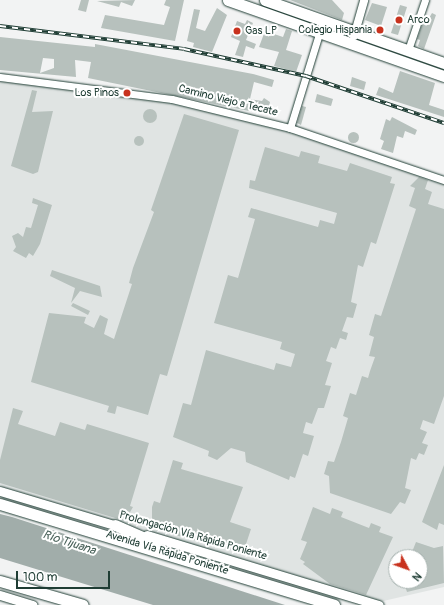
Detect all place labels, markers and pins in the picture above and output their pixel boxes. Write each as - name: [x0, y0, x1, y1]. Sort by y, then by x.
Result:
- place label: Arco: [407, 13, 430, 27]
- marker: Arco: [394, 15, 404, 25]
- place label: Colegio Hispania: [298, 23, 372, 37]
- place label: Gas LP: [245, 24, 277, 38]
- marker: Colegio Hispania: [375, 25, 385, 35]
- marker: Gas LP: [232, 26, 242, 36]
- place label: Los Pinos: [74, 86, 119, 100]
- marker: Los Pinos: [122, 88, 132, 98]

